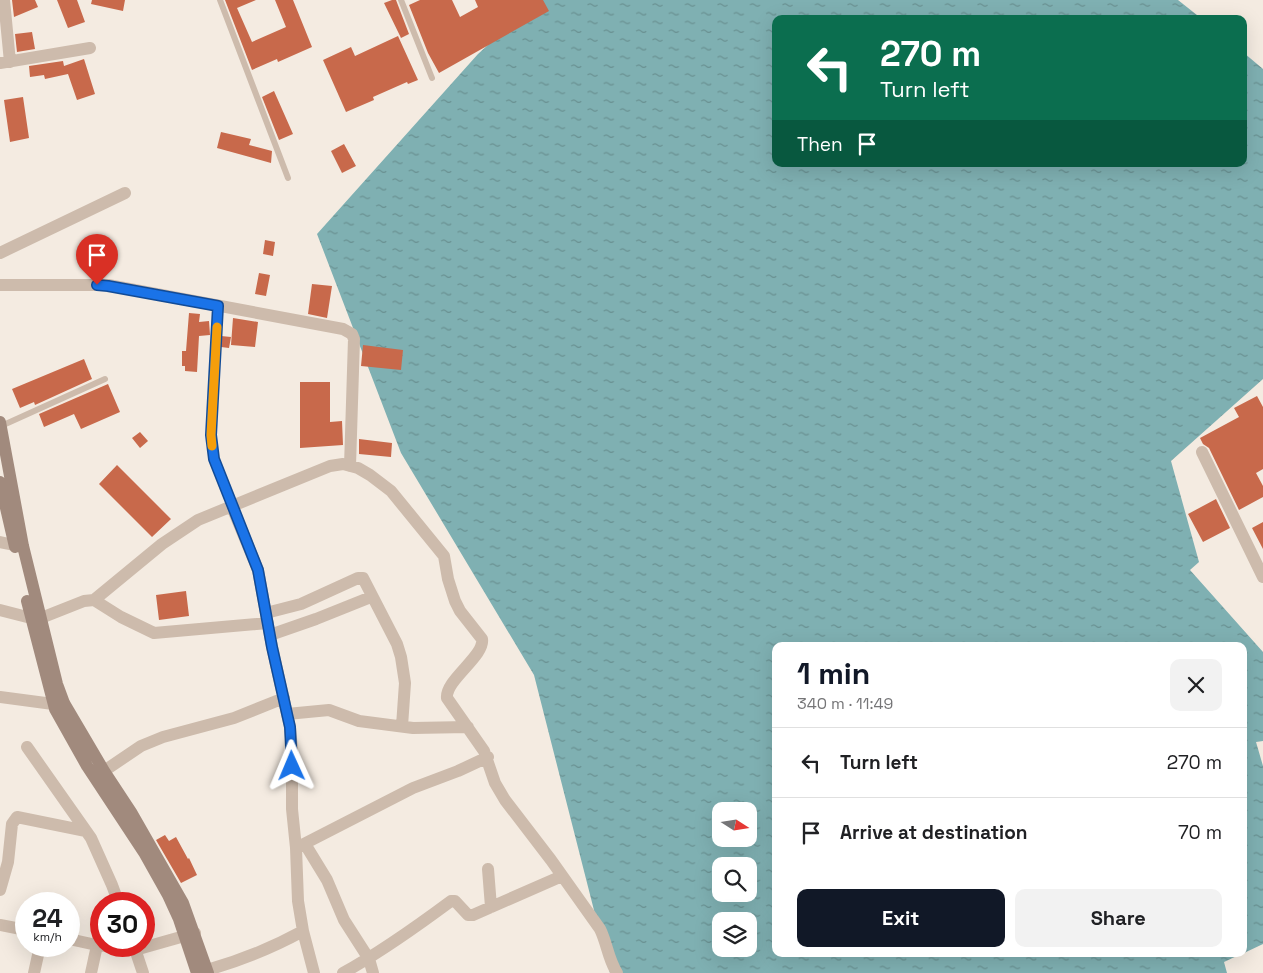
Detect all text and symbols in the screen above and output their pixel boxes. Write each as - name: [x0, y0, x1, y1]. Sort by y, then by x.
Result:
- text: 270 m: [880, 32, 981, 76]
- icon: left: [797, 35, 862, 100]
- text: Turn left: [880, 75, 970, 103]
- icon: arrive: [853, 130, 881, 158]
- text: Then: [797, 132, 843, 157]
- pin: [76, 234, 118, 285]
- icon: arrive: [83, 241, 111, 269]
- text: 1 min: [797, 654, 870, 693]
- button: close: [1170, 659, 1222, 711]
- text: 340 m · 11:49: [797, 693, 893, 714]
- position arrow: [265, 739, 317, 791]
- icon: left: [797, 749, 825, 777]
- text: Turn left: [840, 750, 918, 775]
- text: 270 m: [1167, 750, 1222, 775]
- north arrow: [712, 802, 758, 848]
- map controls: [712, 802, 757, 957]
- icon: arrive: [797, 819, 825, 847]
- text: Arrive at destination: [840, 820, 1028, 845]
- text: 70 m: [1178, 820, 1222, 845]
- button: search: [712, 857, 757, 902]
- button: Exit: [797, 889, 1005, 947]
- button: Share: [1015, 889, 1222, 947]
- speed limit sign: 30: [90, 892, 155, 957]
- text: 24: [32, 902, 63, 934]
- button: layers: [712, 912, 757, 957]
- text: km/h: [33, 929, 62, 945]

